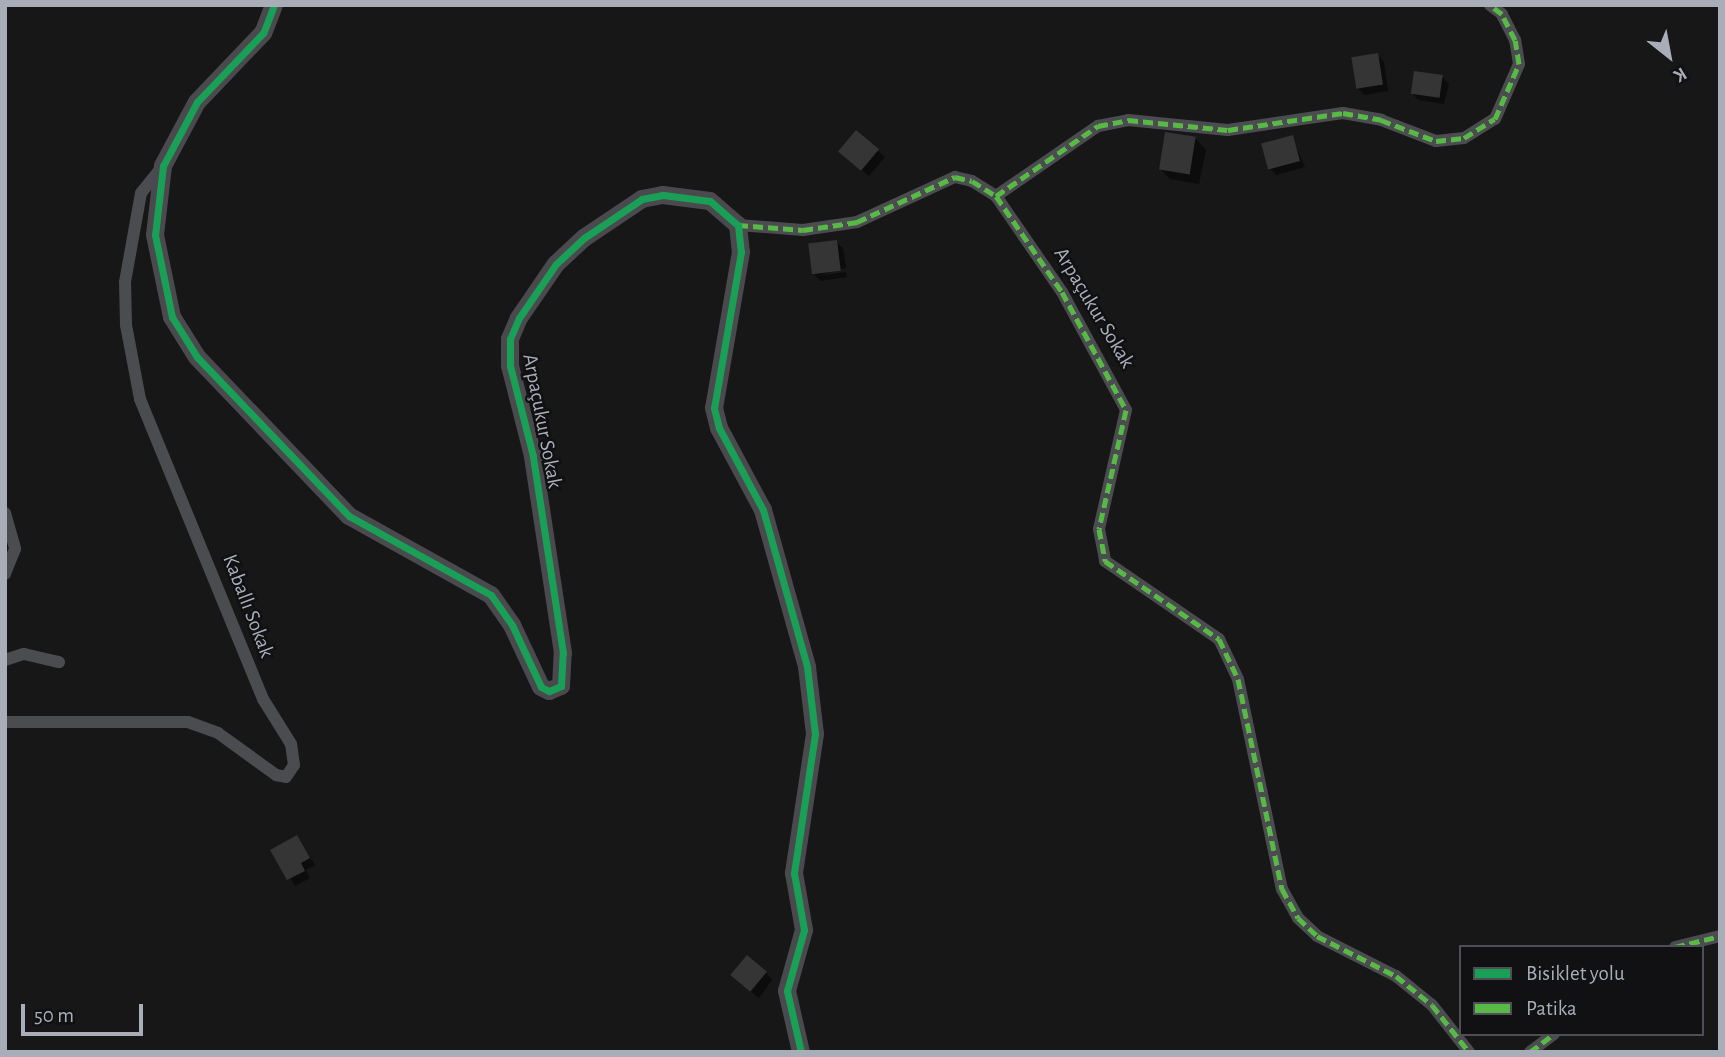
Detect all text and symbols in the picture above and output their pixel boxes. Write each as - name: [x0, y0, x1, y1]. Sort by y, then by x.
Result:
- north arrow: [1634, 21, 1704, 91]
- text: K: [1670, 63, 1690, 85]
- street label: Arpaçukur Sokak: [1048, 243, 1140, 373]
- street label: Arpaçukur Sokak: [517, 352, 567, 490]
- street label: Kaballı Sokak: [217, 551, 279, 661]
- legend: [1459, 945, 1704, 1036]
- text: Bisiklet yolu: [1526, 963, 1625, 984]
- scale bar: [24, 990, 147, 1034]
- text: Patika: [1526, 998, 1577, 1019]
- text: 50 m: [34, 1005, 74, 1026]

